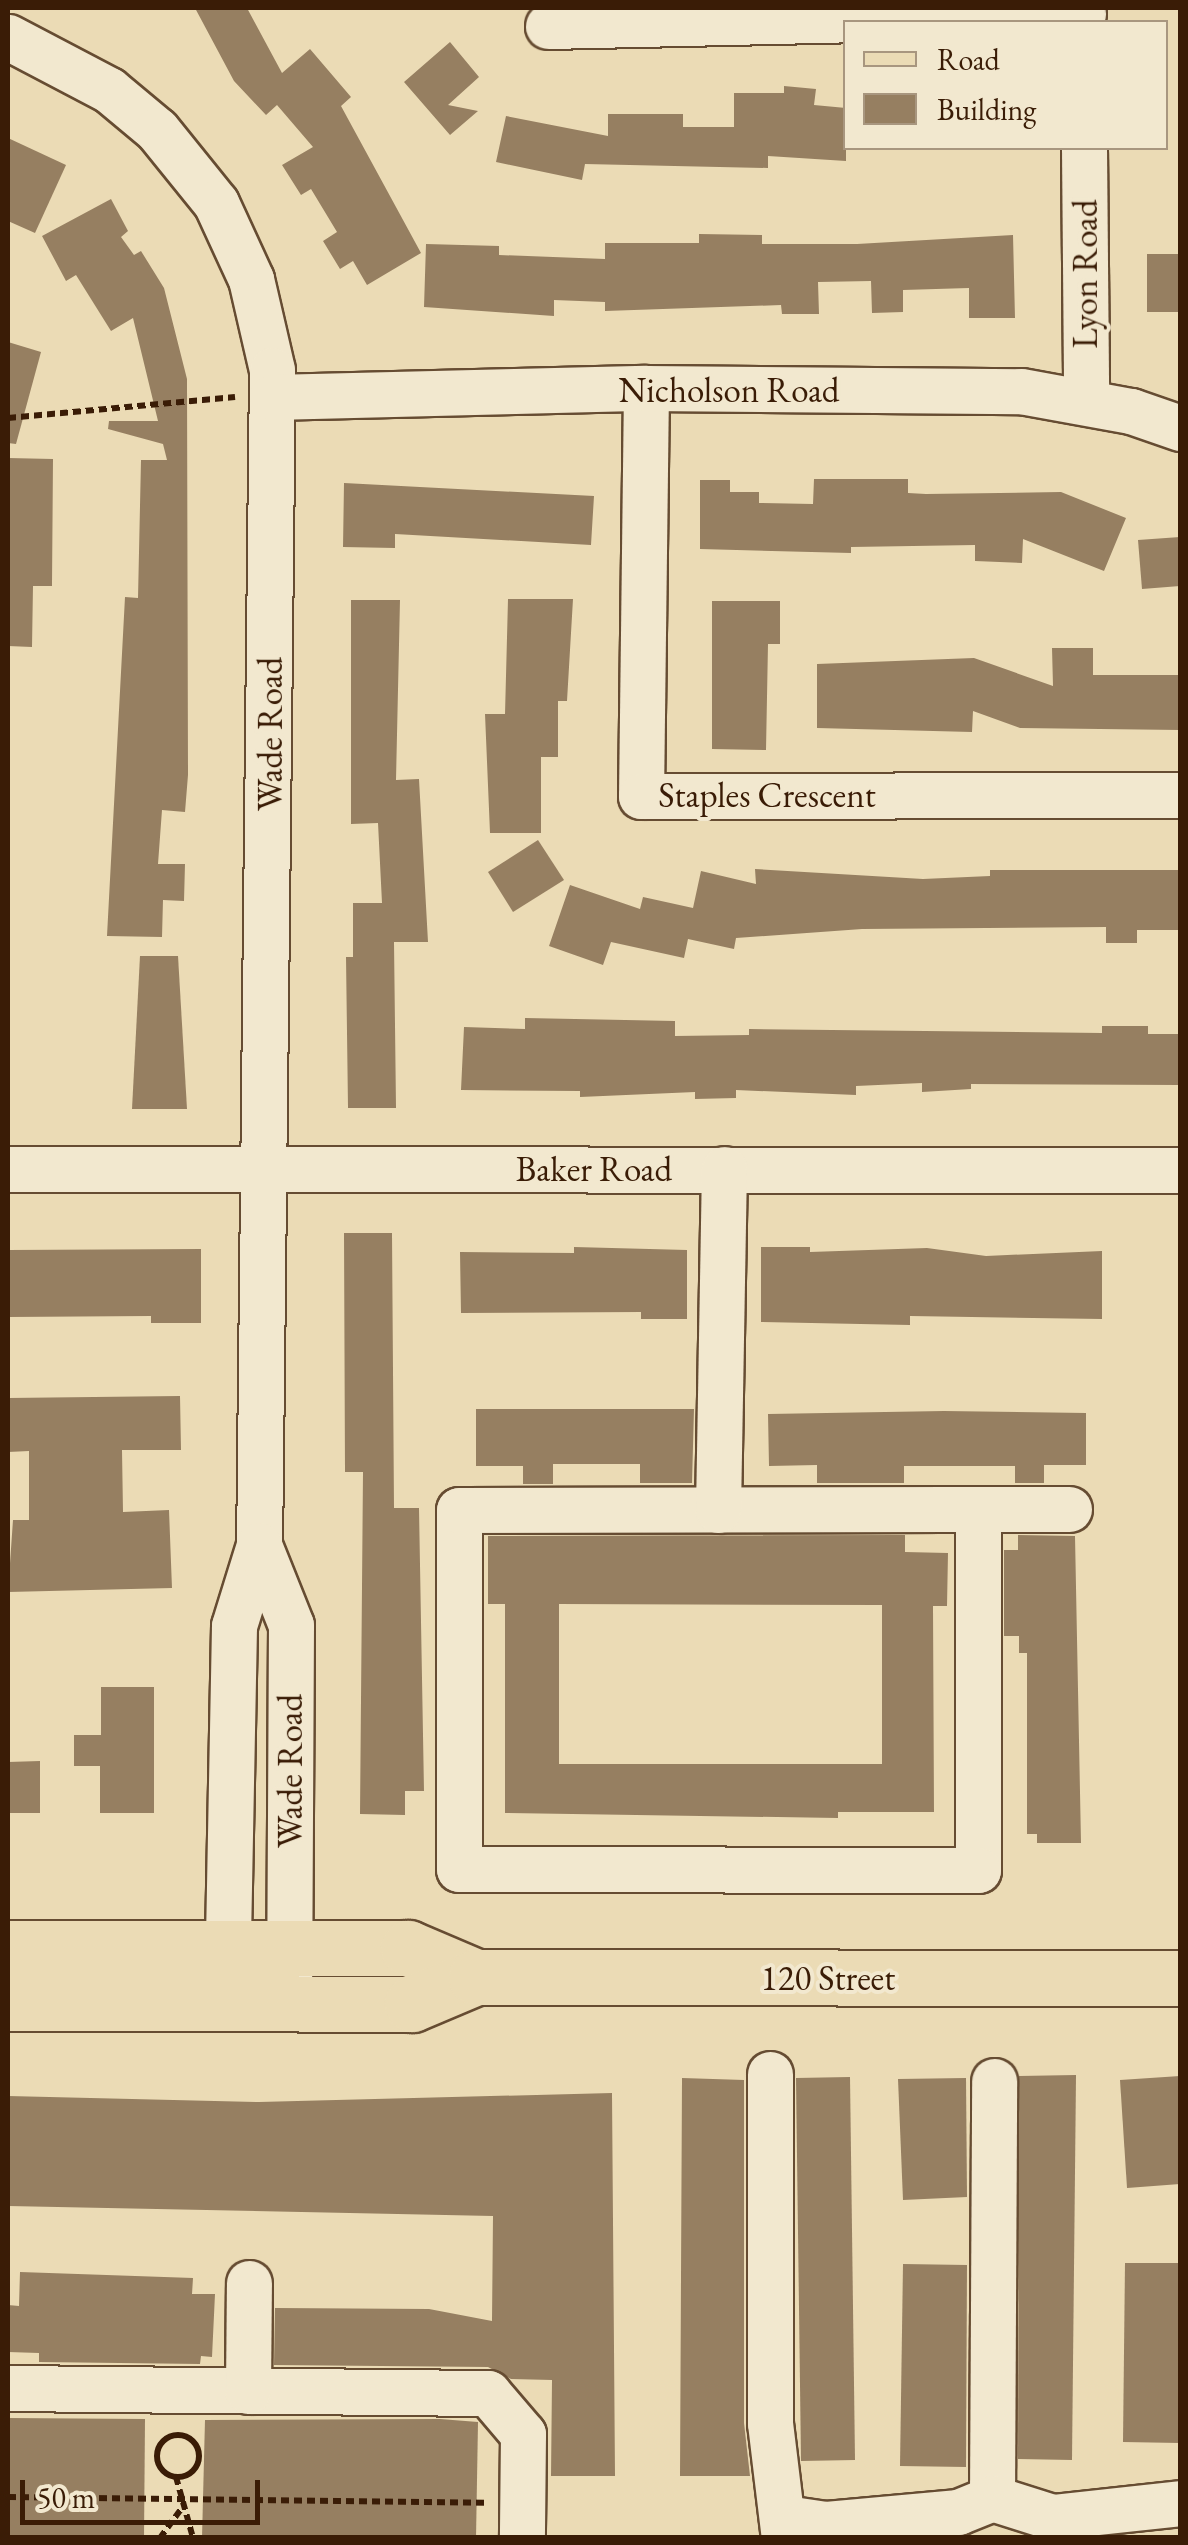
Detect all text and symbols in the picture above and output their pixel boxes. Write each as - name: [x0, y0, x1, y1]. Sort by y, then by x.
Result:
- legend: [843, 20, 1168, 150]
- text: Road: [937, 40, 1000, 79]
- text: Building: [937, 90, 1036, 129]
- street label: Lyon Road: [1064, 199, 1106, 349]
- street label: Nicholson Road: [618, 369, 840, 411]
- street label: Wade Road: [249, 657, 291, 811]
- street label: Staples Crescent: [658, 774, 876, 816]
- street label: Baker Road: [516, 1148, 672, 1190]
- street label: Wade Road: [269, 1694, 311, 1848]
- street label: 120 Street: [761, 1957, 895, 1999]
- scale bar: [25, 2460, 265, 2522]
- text: 50 m: [37, 2478, 95, 2517]

